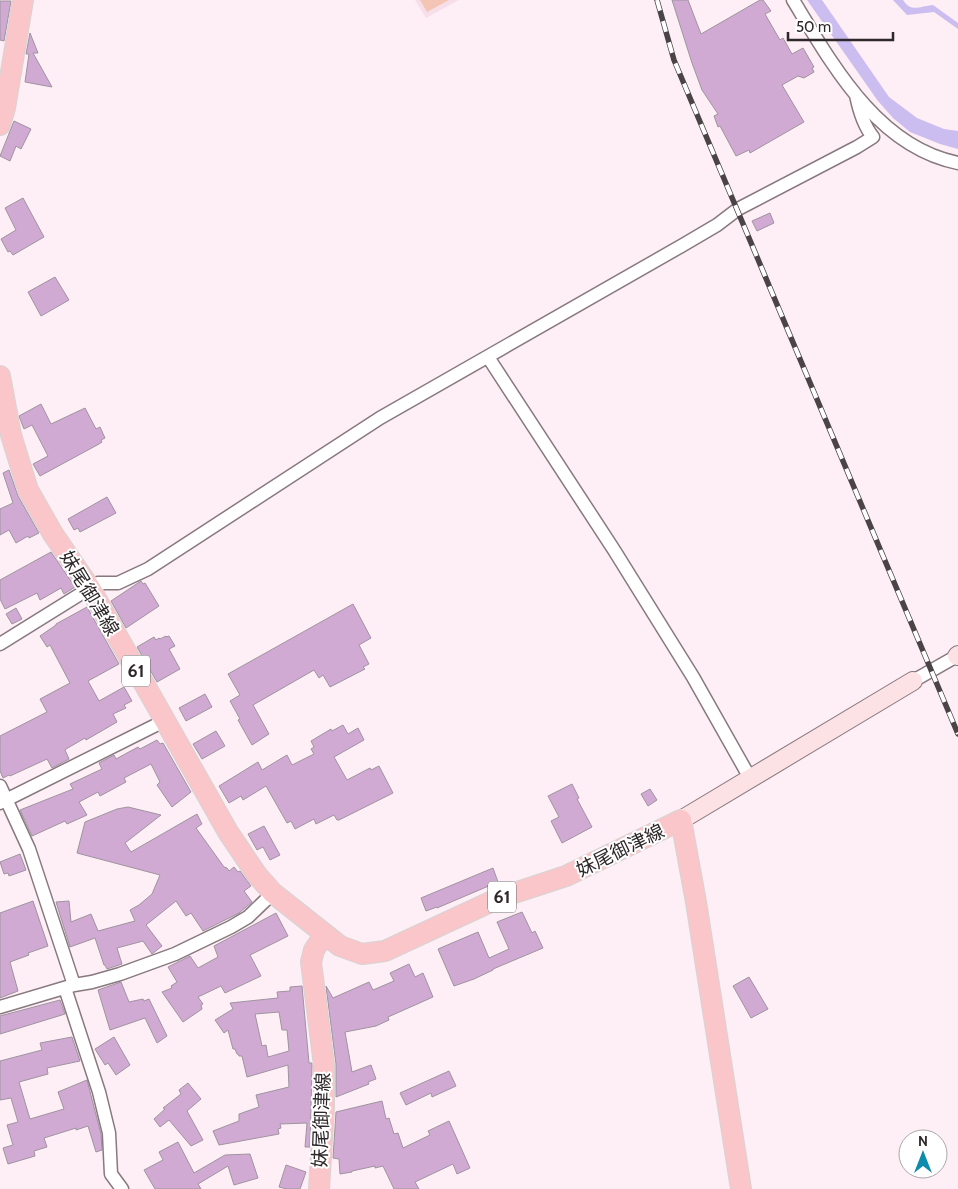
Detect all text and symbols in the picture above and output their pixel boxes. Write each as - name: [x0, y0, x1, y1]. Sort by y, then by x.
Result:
- scale bar: [788, 10, 893, 42]
- text: 50 m: [796, 18, 831, 36]
- street label: 妹尾御津線: [55, 547, 124, 640]
- road number: 61: [122, 656, 150, 686]
- street label: 妹尾御津線: [572, 819, 668, 882]
- road number: 61: [488, 882, 516, 912]
- street label: 妹尾御津線: [308, 1072, 335, 1168]
- north arrow: [898, 1129, 948, 1179]
- text: N: [918, 1132, 928, 1150]

